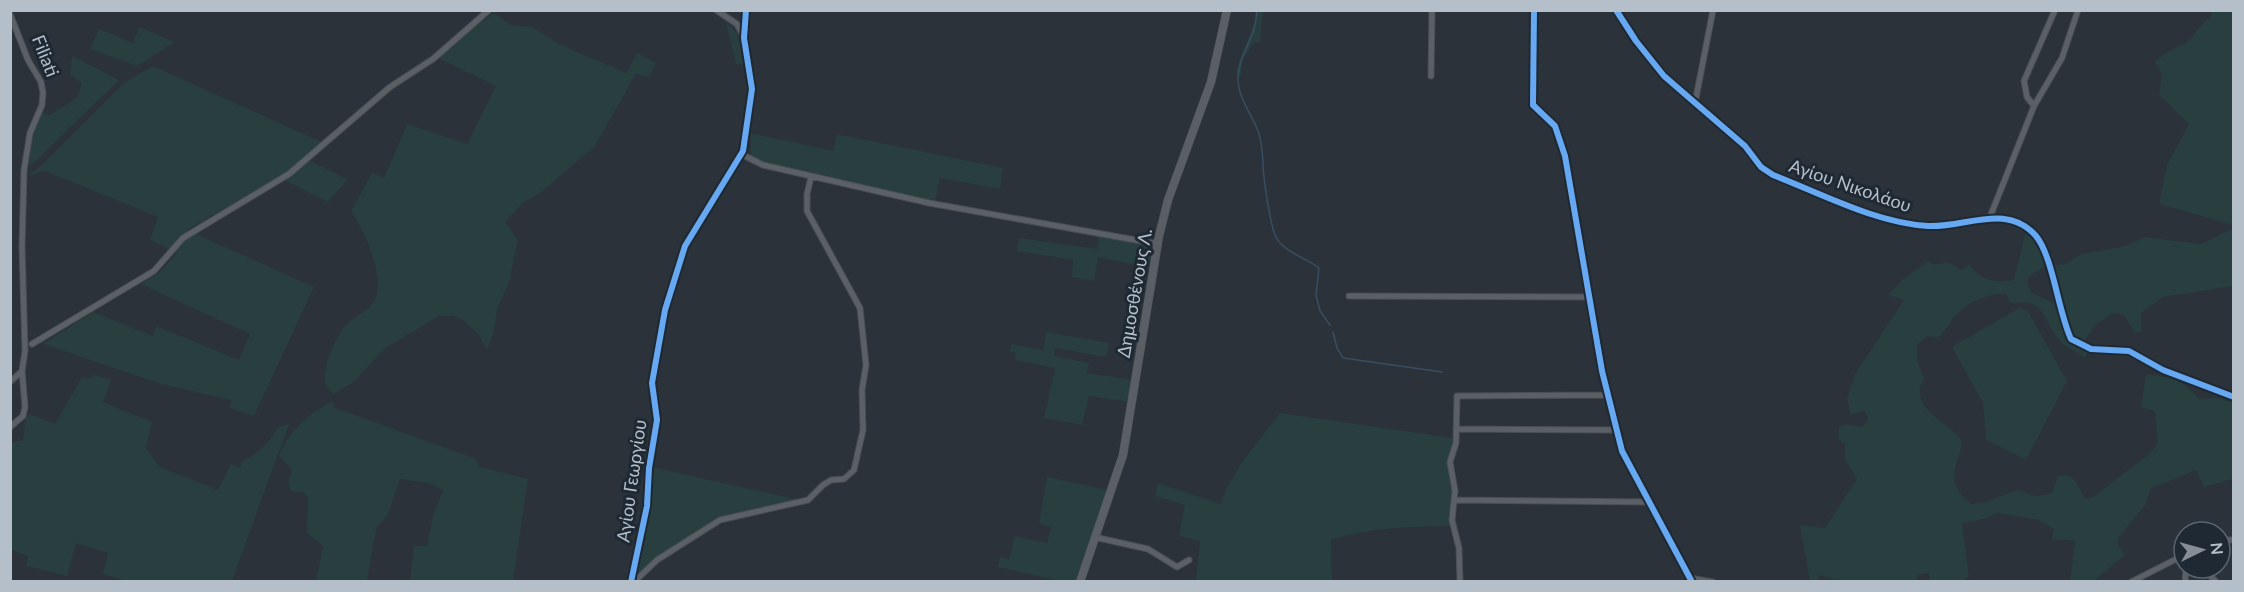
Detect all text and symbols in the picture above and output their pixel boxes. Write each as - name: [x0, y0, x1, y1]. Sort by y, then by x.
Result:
- street label: Filiati: [28, 32, 64, 80]
- street label: Αγίου Νικολάου: [1786, 154, 1914, 216]
- street label: Δημοσθένους Λ.: [1112, 226, 1156, 359]
- street label: Αγίου Γεωργίου: [612, 418, 651, 544]
- north arrow: [2172, 520, 2232, 580]
- text: N: [2207, 542, 2227, 556]

